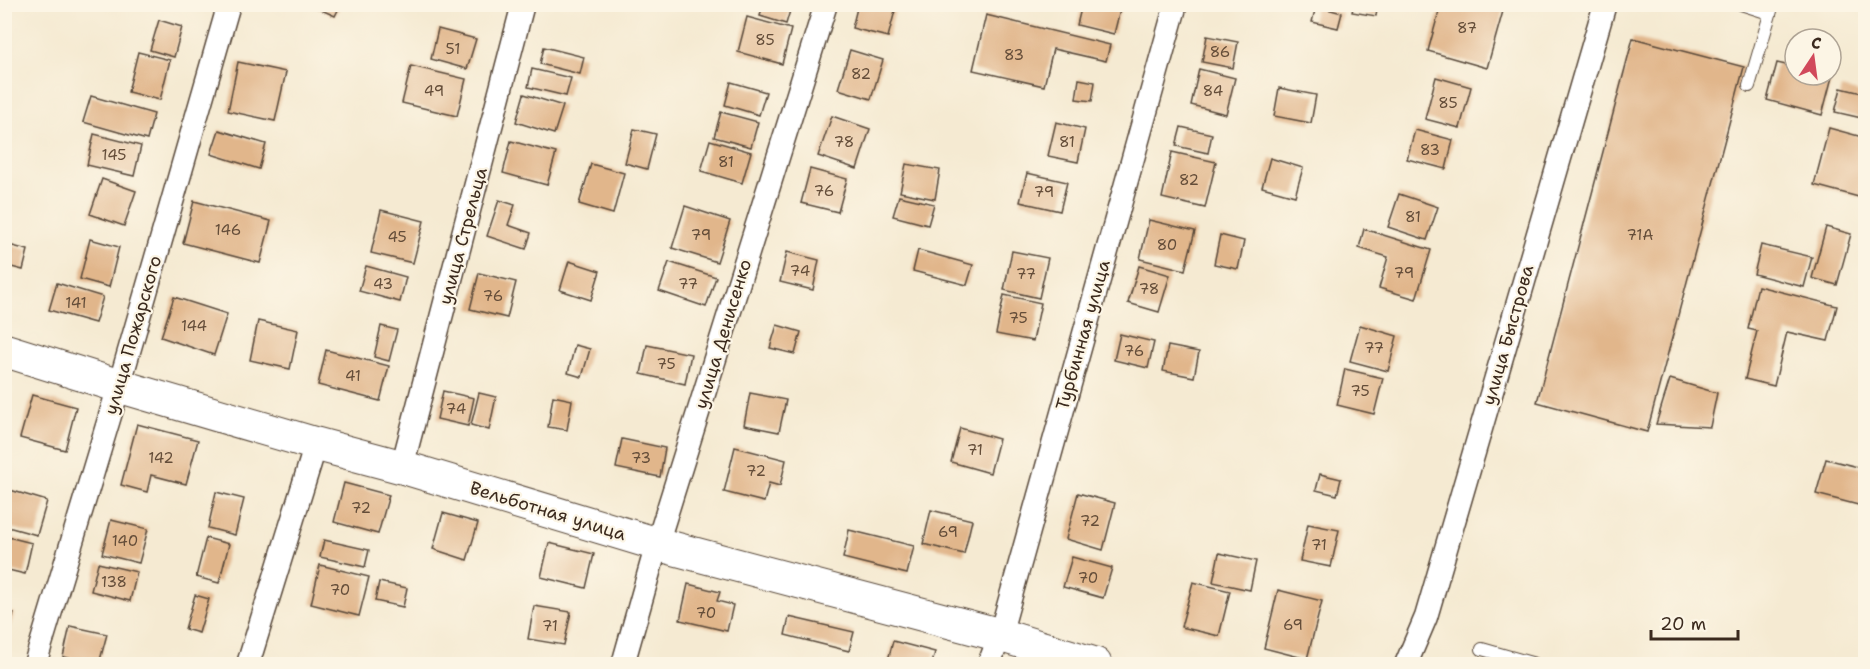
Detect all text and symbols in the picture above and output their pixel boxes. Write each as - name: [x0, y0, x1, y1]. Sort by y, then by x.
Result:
- house number: 87: [1457, 18, 1477, 38]
- north arrow: [1783, 27, 1843, 87]
- house number: 85: [755, 30, 775, 50]
- text: С: [1809, 32, 1824, 54]
- house number: 51: [446, 39, 460, 59]
- house number: 86: [1210, 42, 1230, 62]
- house number: 83: [1004, 45, 1024, 65]
- house number: 82: [851, 64, 871, 84]
- house number: 49: [424, 81, 444, 101]
- house number: 84: [1203, 81, 1223, 101]
- house number: 85: [1438, 93, 1458, 113]
- house number: 78: [834, 132, 854, 152]
- house number: 81: [1059, 132, 1075, 152]
- house number: 83: [1420, 140, 1440, 160]
- house number: 145: [102, 145, 126, 165]
- house number: 81: [718, 152, 734, 172]
- street label: улица Стрельца: [433, 165, 493, 307]
- house number: 82: [1179, 170, 1199, 190]
- house number: 76: [814, 181, 834, 201]
- house number: 79: [1034, 182, 1054, 202]
- house number: 81: [1405, 207, 1421, 227]
- house number: 146: [215, 220, 241, 240]
- house number: 79: [691, 225, 711, 245]
- house number: 71А: [1627, 225, 1654, 245]
- house number: 45: [387, 227, 407, 247]
- house number: 80: [1157, 235, 1177, 255]
- street label: улица Пожарского: [99, 253, 167, 417]
- street label: улица Денисенко: [689, 256, 757, 412]
- street label: Турбинная улица: [1050, 257, 1116, 413]
- house number: 74: [790, 261, 810, 281]
- street label: улица Быстрова: [1477, 262, 1539, 408]
- house number: 79: [1394, 263, 1414, 283]
- house number: 77: [1016, 264, 1036, 284]
- house number: 43: [373, 274, 393, 294]
- house number: 77: [678, 274, 698, 294]
- house number: 78: [1139, 279, 1159, 299]
- house number: 76: [483, 286, 503, 306]
- house number: 141: [65, 293, 87, 313]
- house number: 75: [1008, 308, 1028, 328]
- house number: 144: [181, 316, 207, 336]
- house number: 77: [1364, 338, 1384, 358]
- house number: 76: [1124, 341, 1144, 361]
- house number: 75: [656, 354, 676, 374]
- house number: 41: [345, 366, 361, 386]
- house number: 75: [1350, 381, 1370, 401]
- house number: 74: [446, 399, 466, 419]
- house number: 71: [967, 440, 983, 460]
- house number: 142: [148, 448, 174, 468]
- house number: 73: [631, 448, 651, 468]
- house number: 72: [746, 461, 766, 481]
- street label: Вельботная улица: [467, 476, 629, 546]
- house number: 72: [351, 498, 371, 518]
- house number: 72: [1080, 511, 1100, 531]
- house number: 69: [938, 522, 958, 542]
- house number: 140: [112, 531, 138, 551]
- house number: 71: [1311, 535, 1327, 555]
- house number: 70: [1078, 568, 1098, 588]
- house number: 138: [101, 572, 127, 592]
- house number: 70: [330, 580, 350, 600]
- house number: 70: [696, 603, 716, 623]
- scale bar: [1651, 603, 1738, 641]
- text: 20 m: [1660, 612, 1706, 636]
- house number: 69: [1283, 615, 1303, 635]
- house number: 71: [542, 616, 558, 636]

